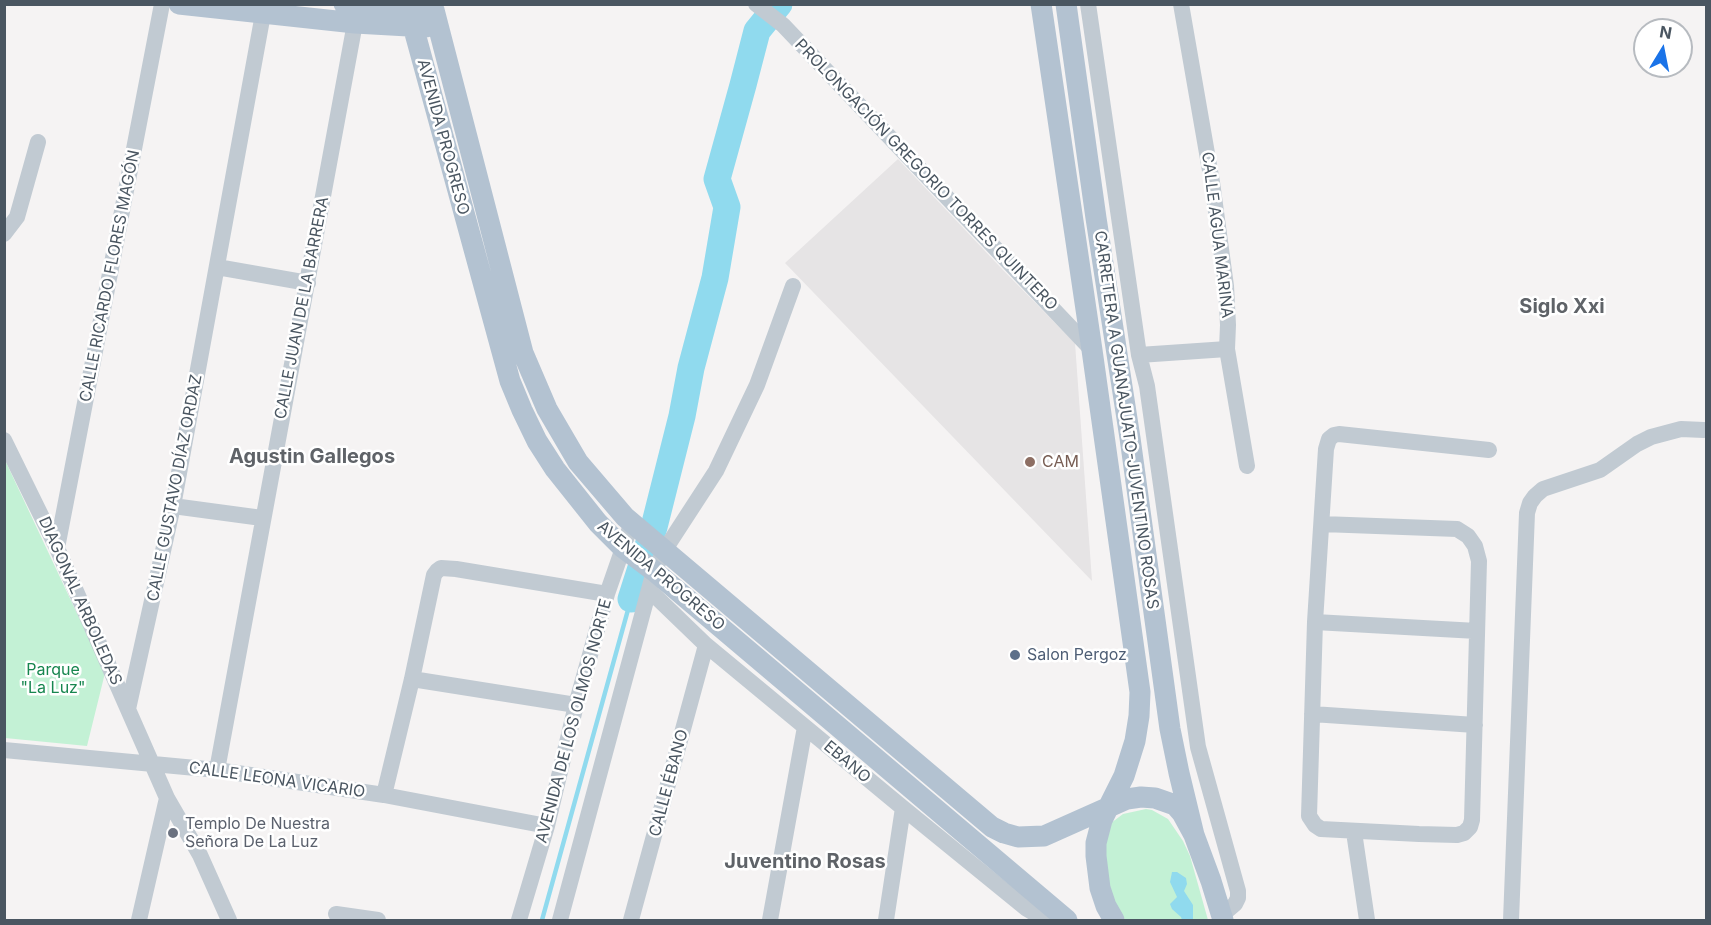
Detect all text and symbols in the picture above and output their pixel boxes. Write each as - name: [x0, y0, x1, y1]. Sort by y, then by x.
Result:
- north arrow: [1633, 18, 1693, 78]
- text: N: [1658, 21, 1674, 43]
- street label: PROLONGACIÓN GREGORIO TORRES QUINTERO: [791, 35, 1061, 315]
- street label: AVENIDA PROGRESO: [413, 57, 473, 217]
- street label: CALLE RICARDO FLORES MAGÓN: [76, 148, 144, 404]
- street label: CALLE AGUA MARINA: [1197, 151, 1237, 319]
- street label: CALLE JUAN DE LA BARRERA: [271, 195, 333, 421]
- street label: CARRETERA A GUANAJUATO-JUVENTINO ROSAS: [1090, 230, 1162, 610]
- district label: Siglo Xxi: [1519, 295, 1605, 319]
- street label: CALLE GUSTAVO DÍAZ ORDAZ: [144, 373, 206, 603]
- district label: Agustin Gallegos: [229, 445, 395, 469]
- place label: CAM: [1042, 452, 1079, 472]
- marker: CAM: [1023, 455, 1037, 469]
- street label: DIAGONAL ARBOLEDAS: [34, 514, 126, 688]
- street label: AVENIDA PROGRESO: [593, 517, 729, 635]
- street label: AVENIDA DE LOS OLMOS NORTE: [532, 597, 616, 845]
- place label: Salon Pergoz: [1027, 645, 1127, 665]
- marker: Salon Pergoz: [1008, 648, 1022, 662]
- park label: Parque "La Luz": [21, 660, 85, 698]
- street label: CALLE ÉBANO: [645, 727, 693, 839]
- street label: EBANO: [820, 737, 874, 787]
- street label: CALLE LEONA VICARIO: [188, 758, 366, 802]
- place label: Templo De Nuestra Señora De La Luz: [185, 814, 330, 852]
- marker: Templo De Nuestra Señora De La Luz: [166, 826, 180, 840]
- district label: Juventino Rosas: [724, 850, 886, 874]

